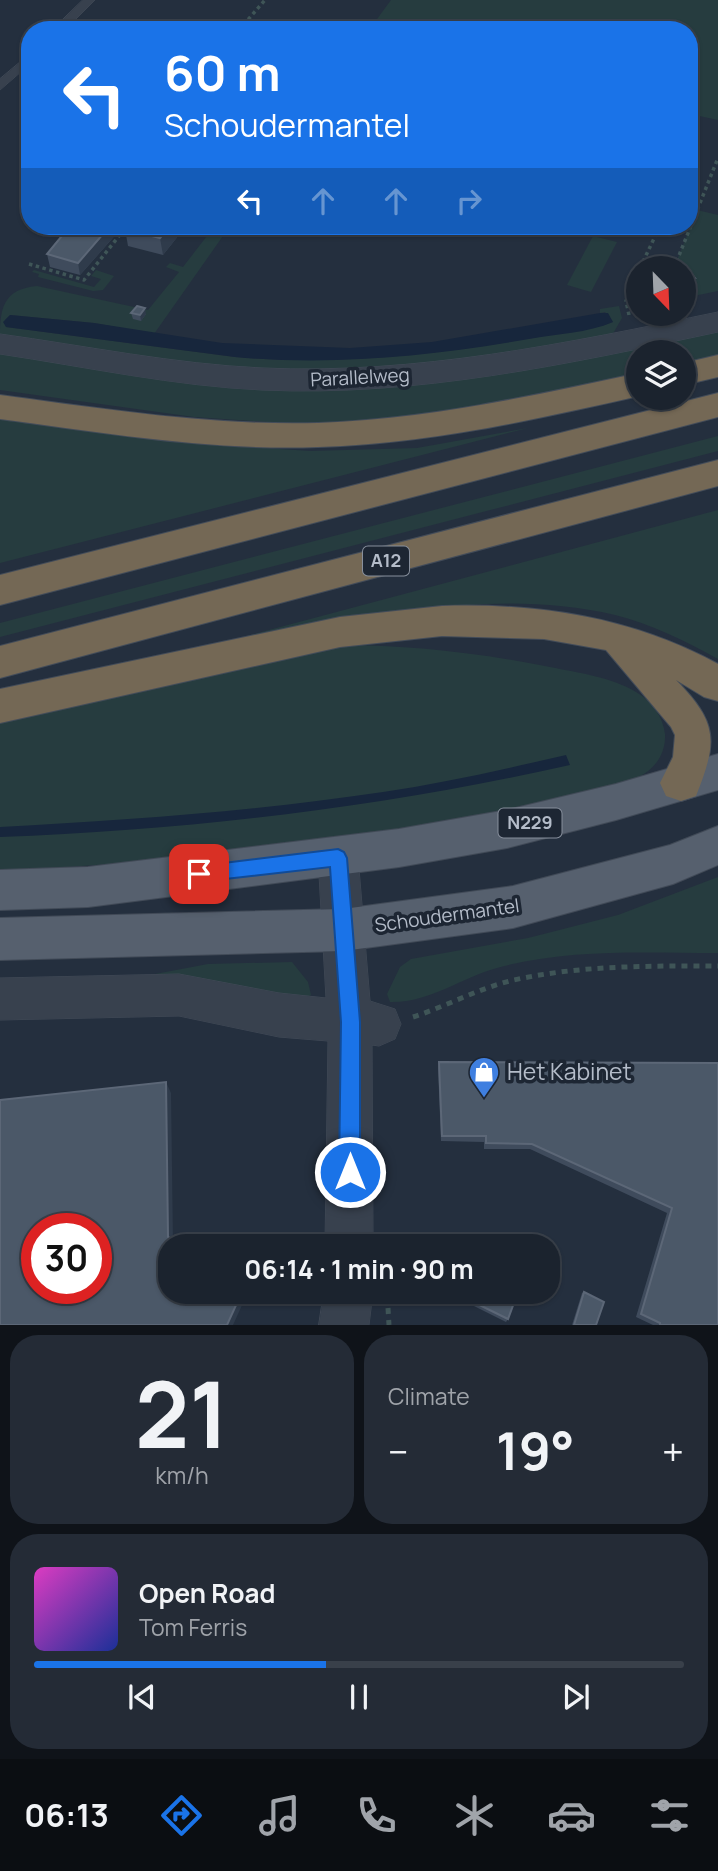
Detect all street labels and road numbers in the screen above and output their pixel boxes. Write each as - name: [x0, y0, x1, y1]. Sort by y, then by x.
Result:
- street label: Parallelweg: [310, 361, 410, 393]
- road number: A12: [363, 546, 409, 576]
- road number: N229: [498, 808, 562, 838]
- street label: Schoudermantel: [373, 892, 521, 938]

